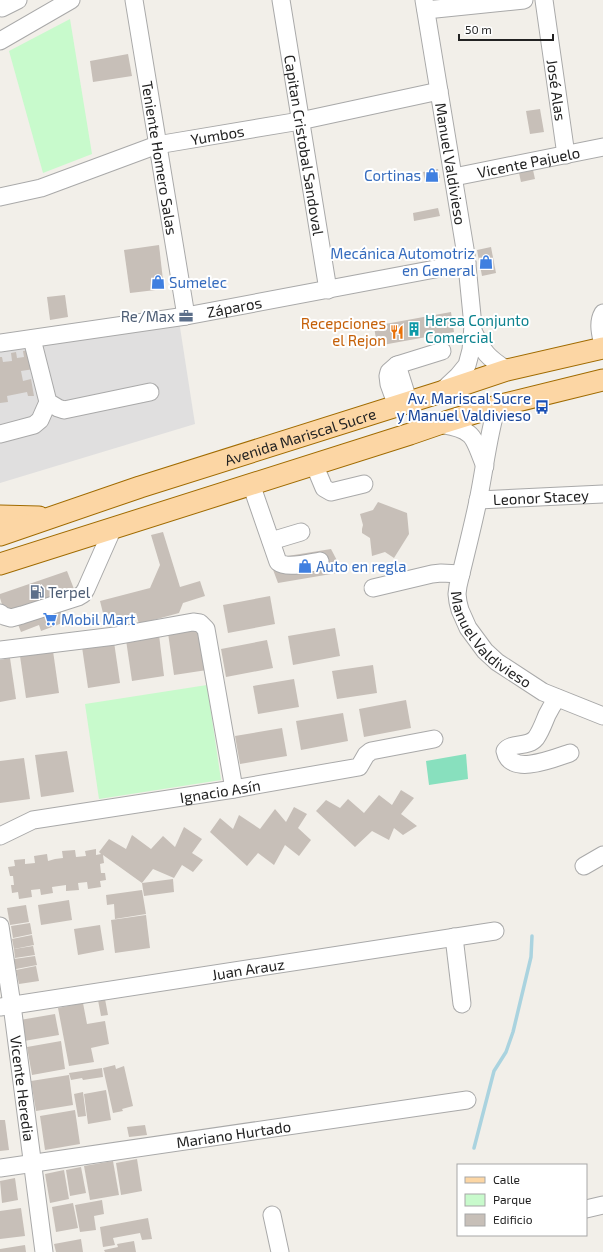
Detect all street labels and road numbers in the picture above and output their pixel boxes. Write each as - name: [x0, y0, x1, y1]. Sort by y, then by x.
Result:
- street label: Capitan Cristobal Sandoval: [281, 53, 328, 237]
- street label: José Alas: [544, 58, 570, 122]
- street label: Teniente Homero Salas: [138, 79, 182, 236]
- street label: Manuel Valdivieso: [432, 101, 470, 226]
- street label: Yumbos: [189, 121, 246, 148]
- street label: Vicente Pajuelo: [476, 143, 581, 181]
- street label: Záparos: [205, 293, 263, 321]
- street label: Avenida Mariscal Sucre: [222, 404, 378, 469]
- street label: Leonor Stacey: [493, 486, 589, 508]
- street label: Manuel Valdivieso: [448, 590, 535, 691]
- street label: Ignacio Asín: [179, 776, 262, 806]
- street label: Juan Arauz: [210, 954, 286, 983]
- street label: Vicente Heredia: [7, 1034, 39, 1142]
- street label: Mariano Hurtado: [175, 1117, 292, 1151]

